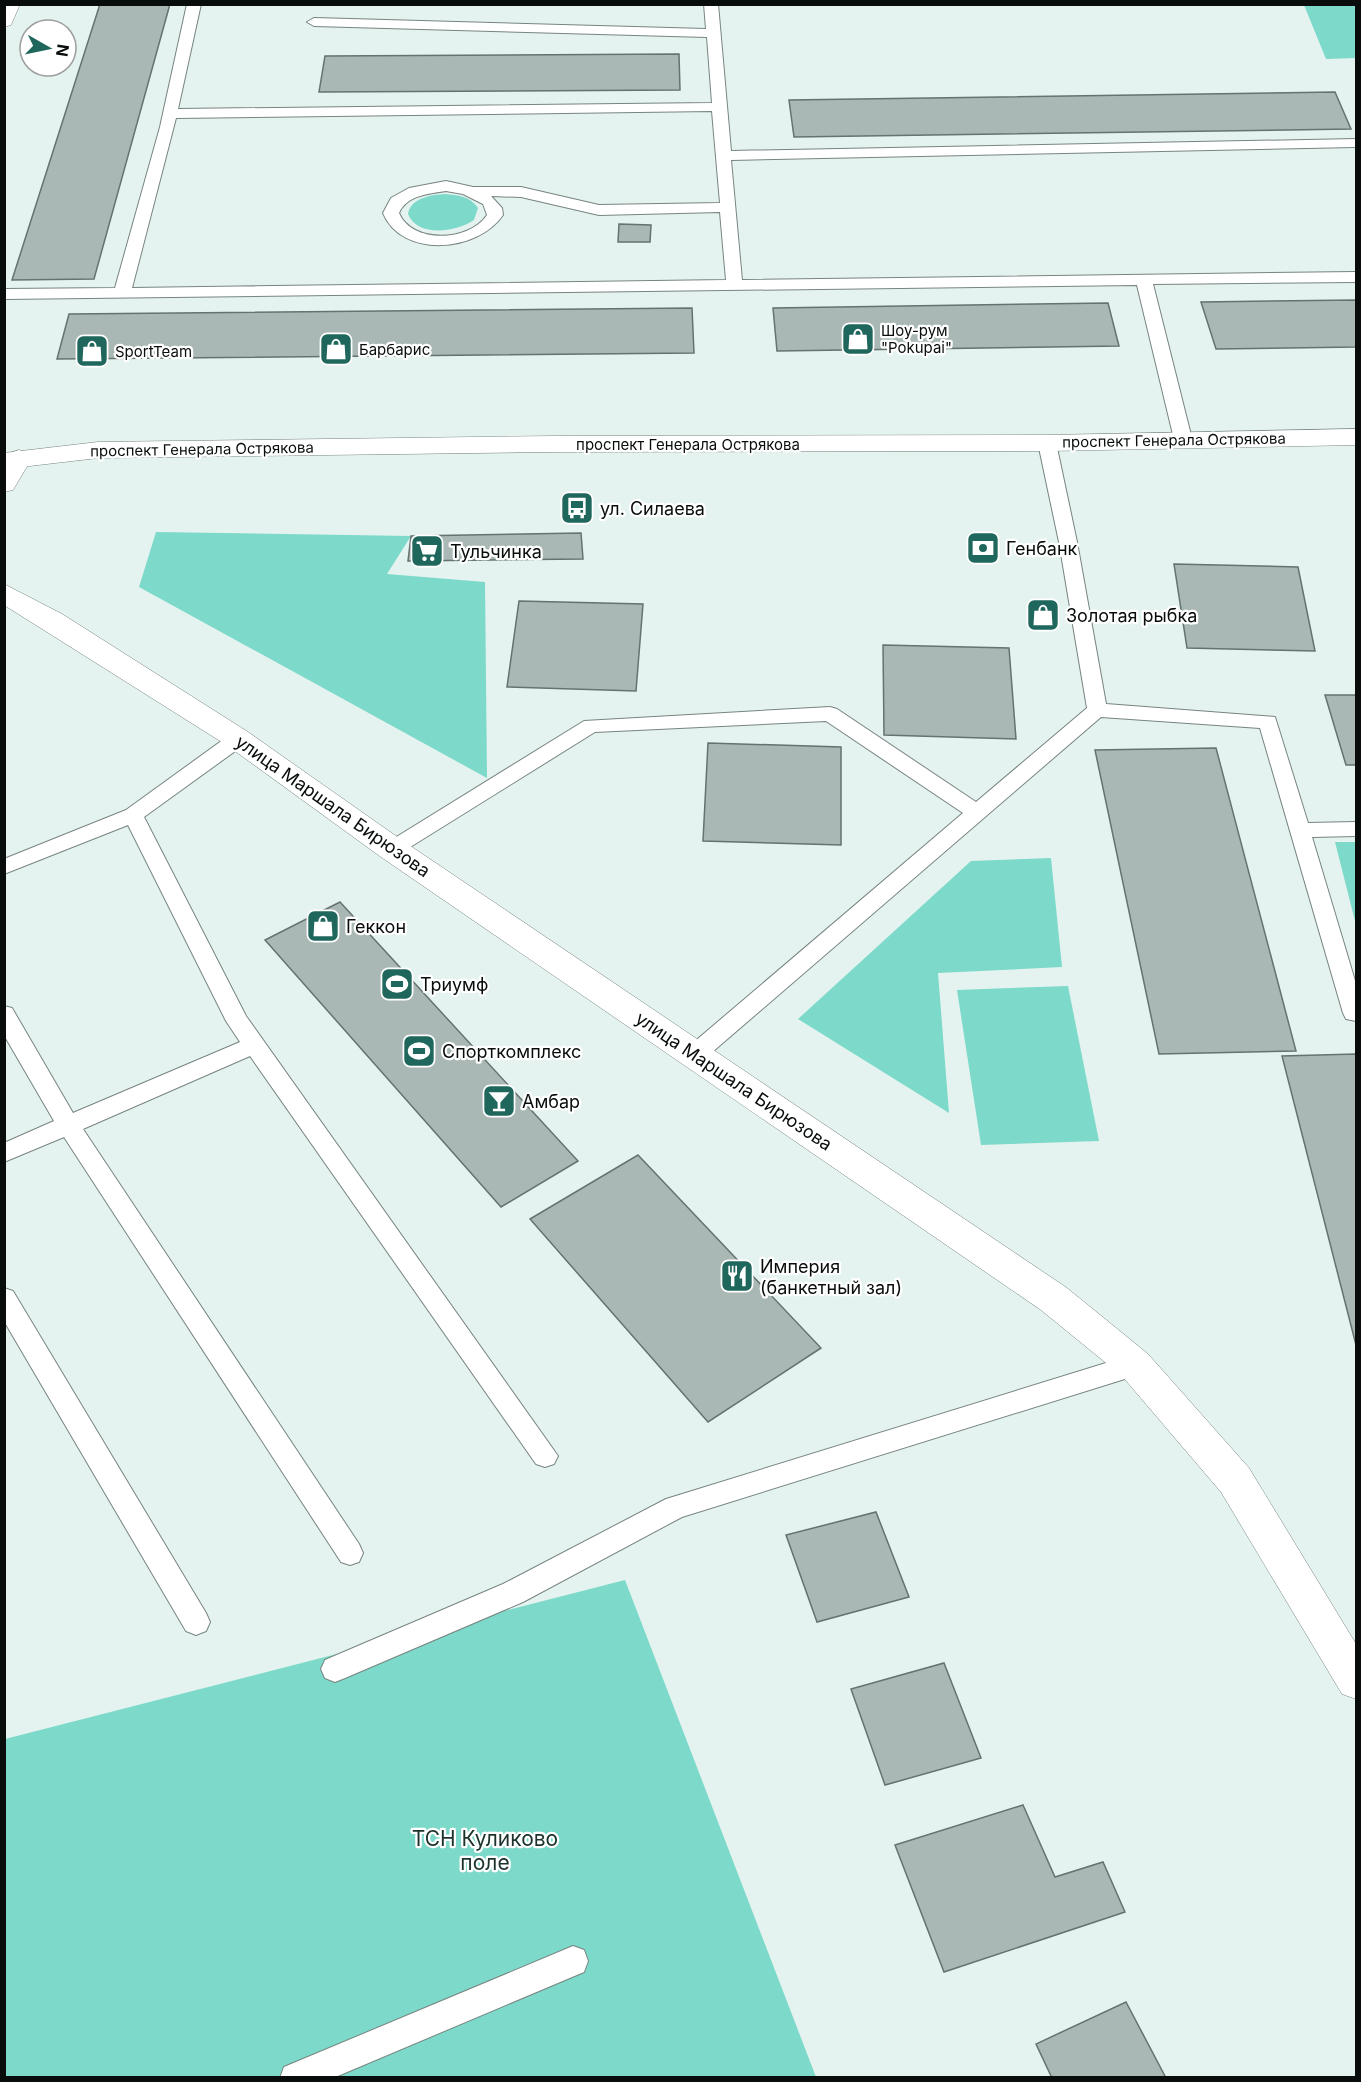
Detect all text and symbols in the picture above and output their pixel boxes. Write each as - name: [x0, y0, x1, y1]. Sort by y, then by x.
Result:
- north arrow: [18, 18, 78, 78]
- text: N: [52, 43, 74, 58]
- shop icon: Шоу-рум "Pokupai": [840, 321, 876, 357]
- place label: Шоу-рум "Pokupai": [881, 321, 952, 357]
- shop icon: Барбарис: [318, 331, 354, 367]
- shop icon: SportTeam: [74, 333, 110, 369]
- place label: Барбарис: [359, 340, 430, 359]
- place label: SportTeam: [115, 342, 192, 361]
- street label: проспект Генерала Острякова: [1062, 429, 1286, 451]
- street label: проспект Генерала Острякова: [576, 435, 800, 454]
- street label: проспект Генерала Острякова: [90, 438, 314, 460]
- bus stop icon: ул. Силаева: [559, 490, 595, 526]
- place label: ул. Силаева: [600, 498, 705, 519]
- bank icon: Генбанк: [965, 530, 1001, 566]
- supermarket icon: Тульчинка: [409, 533, 445, 569]
- place label: Генбанк: [1006, 538, 1078, 559]
- place label: Тульчинка: [450, 541, 542, 562]
- shop icon: Золотая рыбка: [1025, 597, 1061, 633]
- place label: Золотая рыбка: [1066, 605, 1197, 626]
- street label: улица Маршала Бирюзова: [232, 731, 434, 881]
- shop icon: Геккон: [305, 908, 341, 944]
- place label: Геккон: [346, 916, 406, 937]
- sports icon: Триумф: [379, 966, 415, 1002]
- place label: Триумф: [420, 974, 488, 995]
- street label: улица Маршала Бирюзова: [632, 1007, 836, 1155]
- sports icon: Спорткомплекс: [401, 1033, 437, 1069]
- place label: Спорткомплекс: [442, 1041, 581, 1062]
- bar icon: Амбар: [481, 1083, 517, 1119]
- place label: Амбар: [522, 1091, 580, 1112]
- place label: Империя (банкетный зал): [760, 1256, 902, 1298]
- restaurant icon: Империя (банкетный зал): [719, 1258, 755, 1294]
- park label: ТСН Куликово поле: [412, 1826, 558, 1875]

